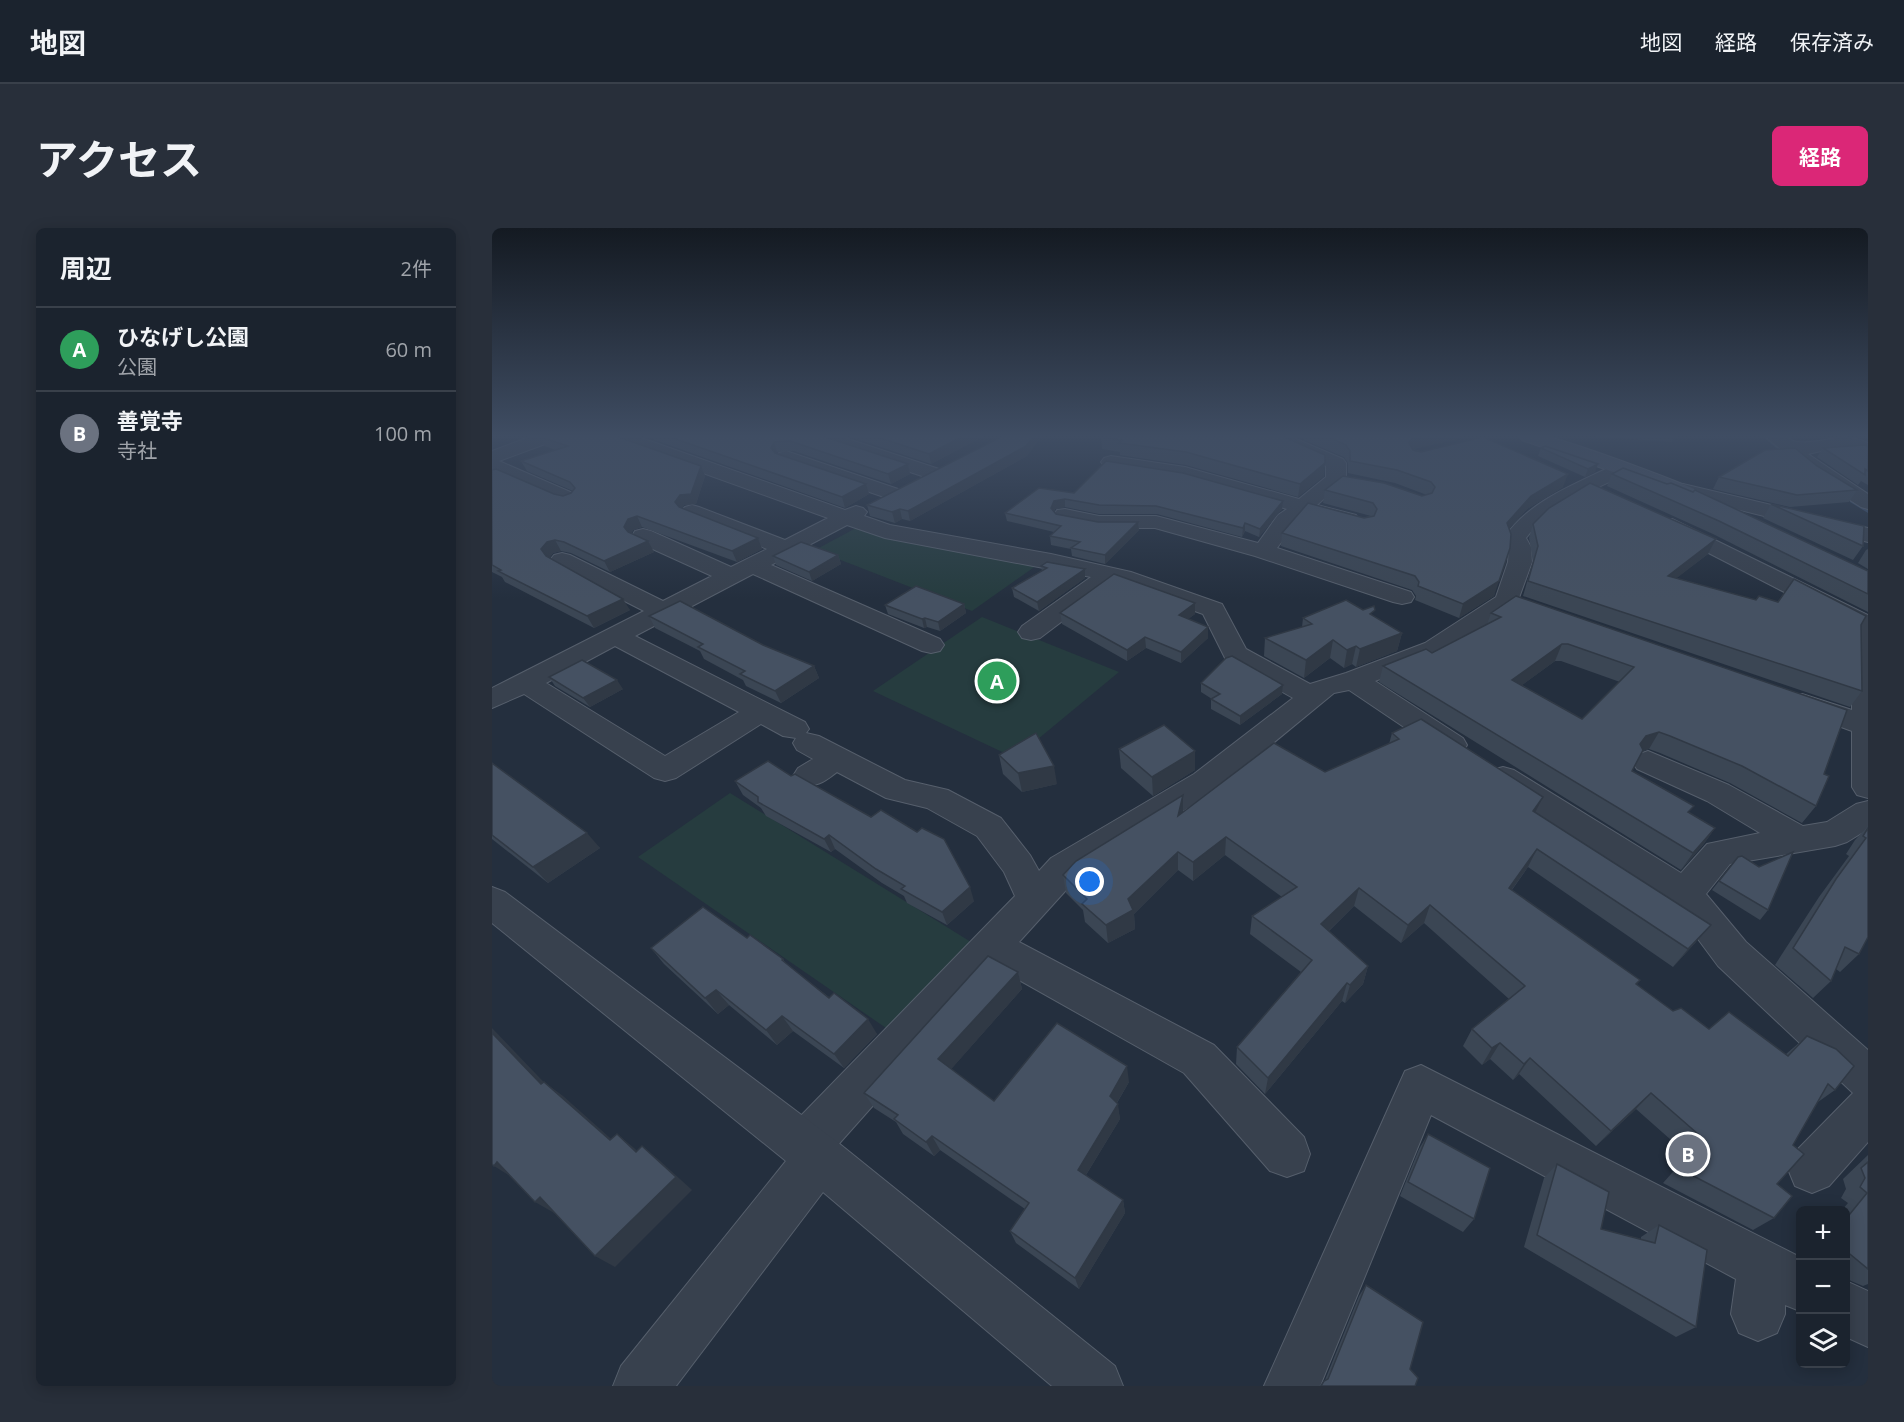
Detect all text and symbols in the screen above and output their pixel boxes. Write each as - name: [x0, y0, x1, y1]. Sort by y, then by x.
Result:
- text: 地図: [30, 23, 86, 61]
- text: 地図: [1640, 28, 1682, 56]
- text: 経路: [1715, 28, 1757, 56]
- text: 保存済み: [1790, 28, 1874, 56]
- button: 経路: [1772, 126, 1868, 186]
- text: アクセス: [36, 130, 202, 187]
- text: 周辺: [60, 250, 112, 286]
- text: 2件: [401, 255, 432, 282]
- text: ひなげし公園: [117, 321, 249, 351]
- text: A: [73, 336, 86, 363]
- text: 60 m: [385, 336, 432, 363]
- text: 公園: [117, 353, 157, 380]
- text: 善覚寺: [117, 405, 183, 435]
- text: B: [73, 420, 86, 447]
- text: 100 m: [374, 420, 432, 447]
- text: 寺社: [117, 437, 157, 464]
- pin: A: [978, 658, 1016, 704]
- your location: [1075, 867, 1104, 896]
- pin: B: [1668, 1132, 1708, 1176]
- map controls: [1796, 1206, 1850, 1368]
- button: +: [1796, 1206, 1850, 1260]
- button: −: [1796, 1260, 1850, 1314]
- button: layers: [1796, 1314, 1850, 1368]

